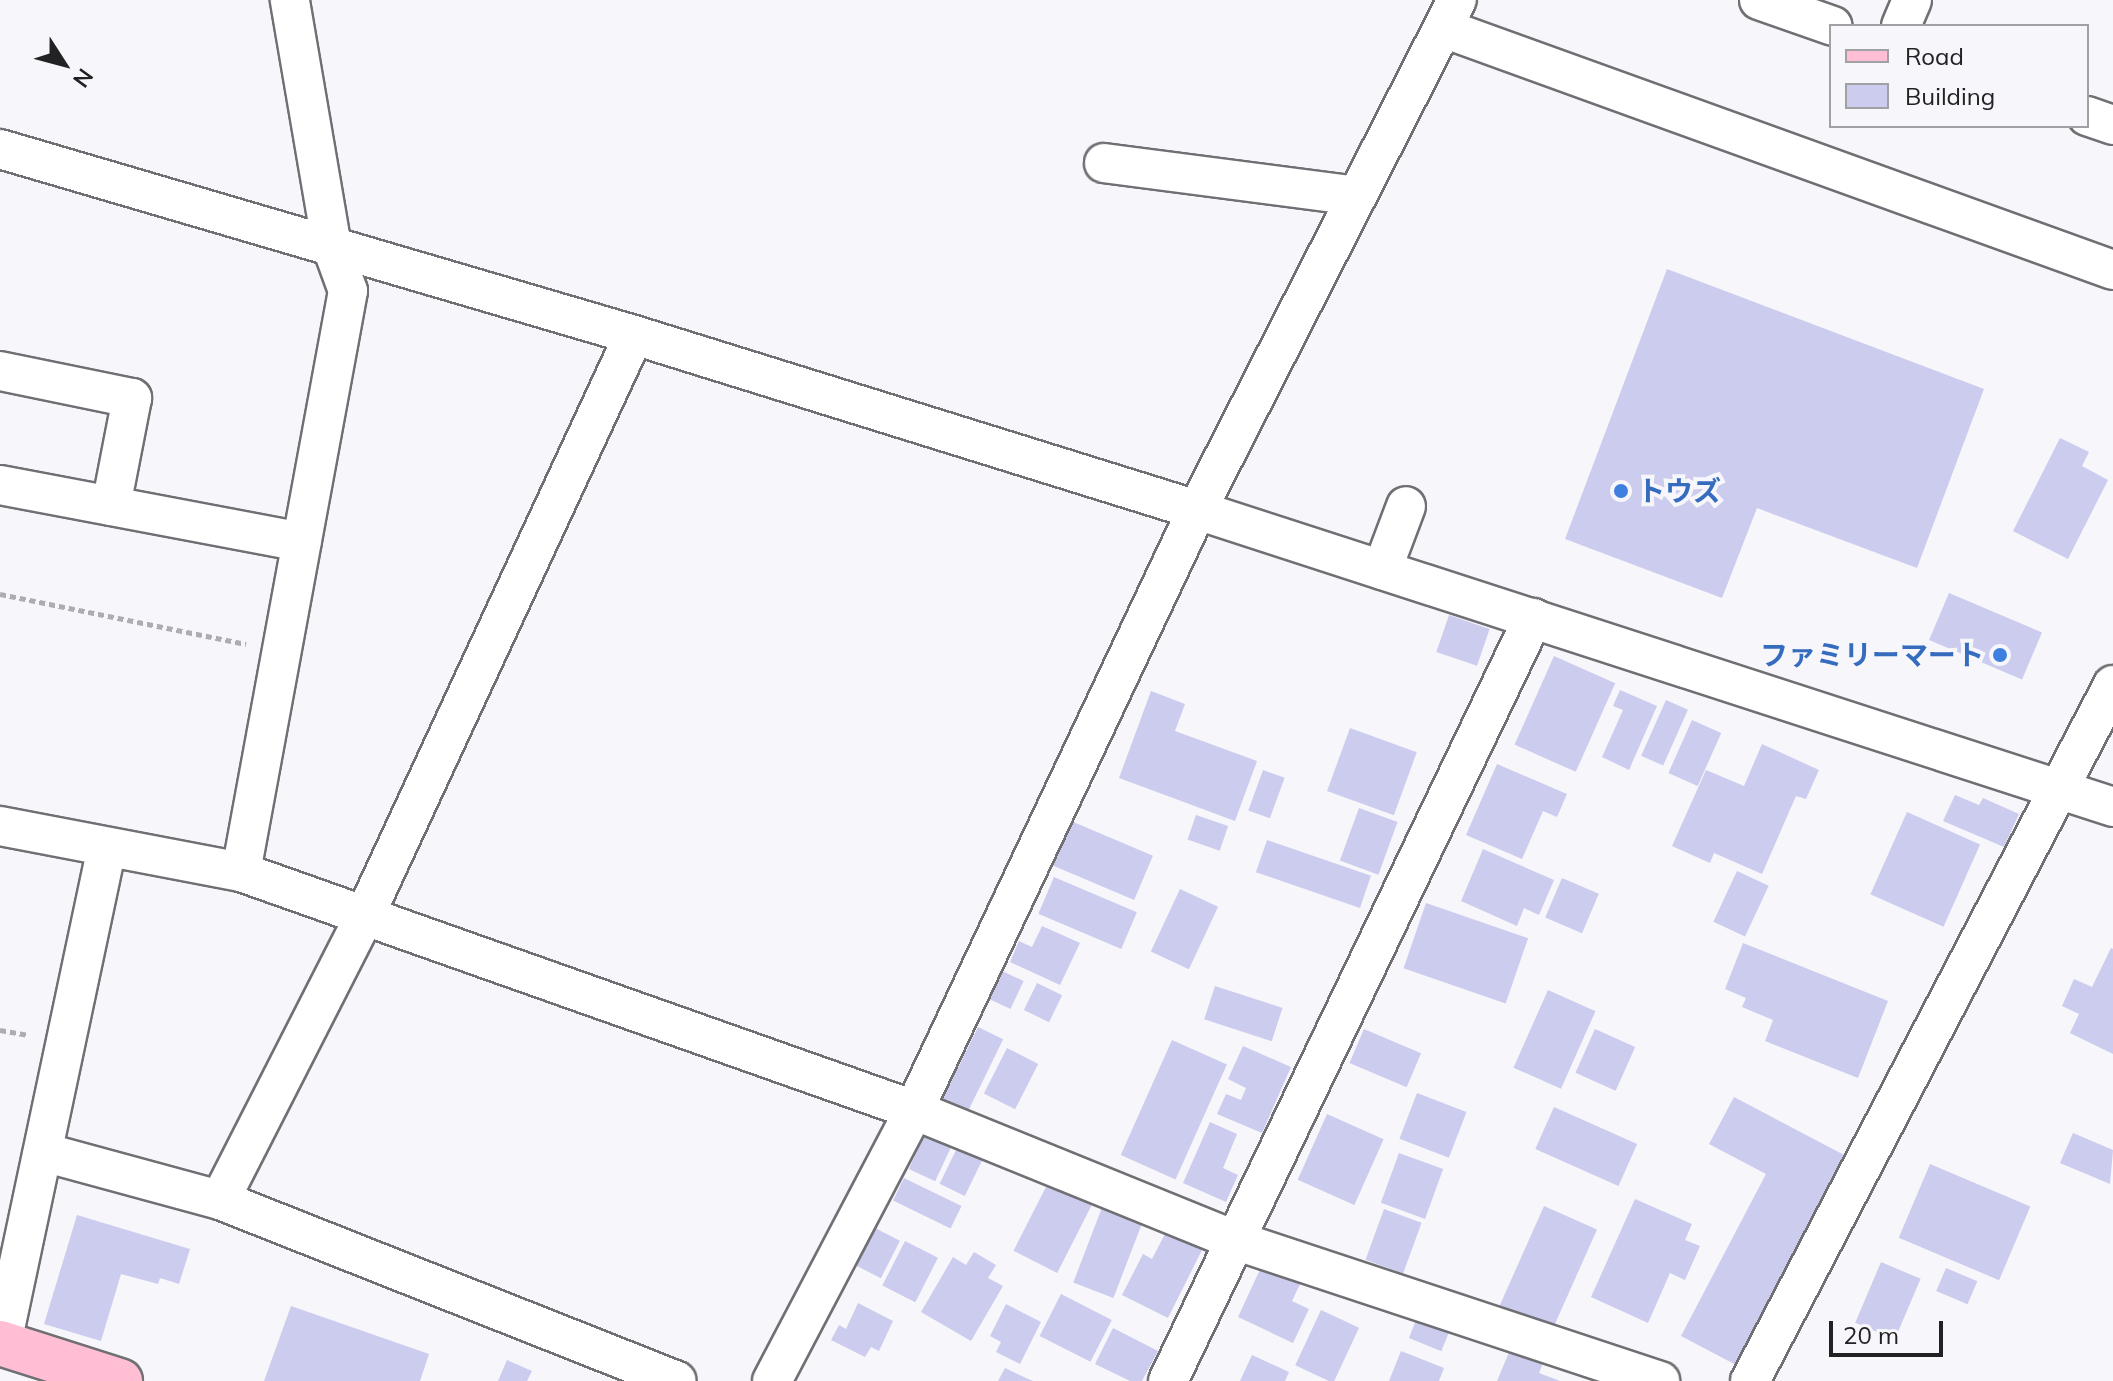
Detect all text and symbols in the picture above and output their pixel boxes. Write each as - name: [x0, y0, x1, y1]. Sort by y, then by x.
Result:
- north arrow: [24, 24, 104, 104]
- legend: [1829, 24, 2089, 128]
- text: Road: [1905, 41, 1964, 71]
- text: N: [67, 63, 100, 93]
- text: Building: [1905, 81, 1995, 111]
- place label: トウズ: [1637, 474, 1721, 508]
- marker: トウズ: [1612, 482, 1630, 500]
- place label: ファミリーマート: [1760, 638, 1984, 672]
- marker: ファミリーマート: [1991, 646, 2009, 664]
- scale bar: [1833, 1305, 1947, 1355]
- text: 20 m: [1843, 1320, 1899, 1350]

